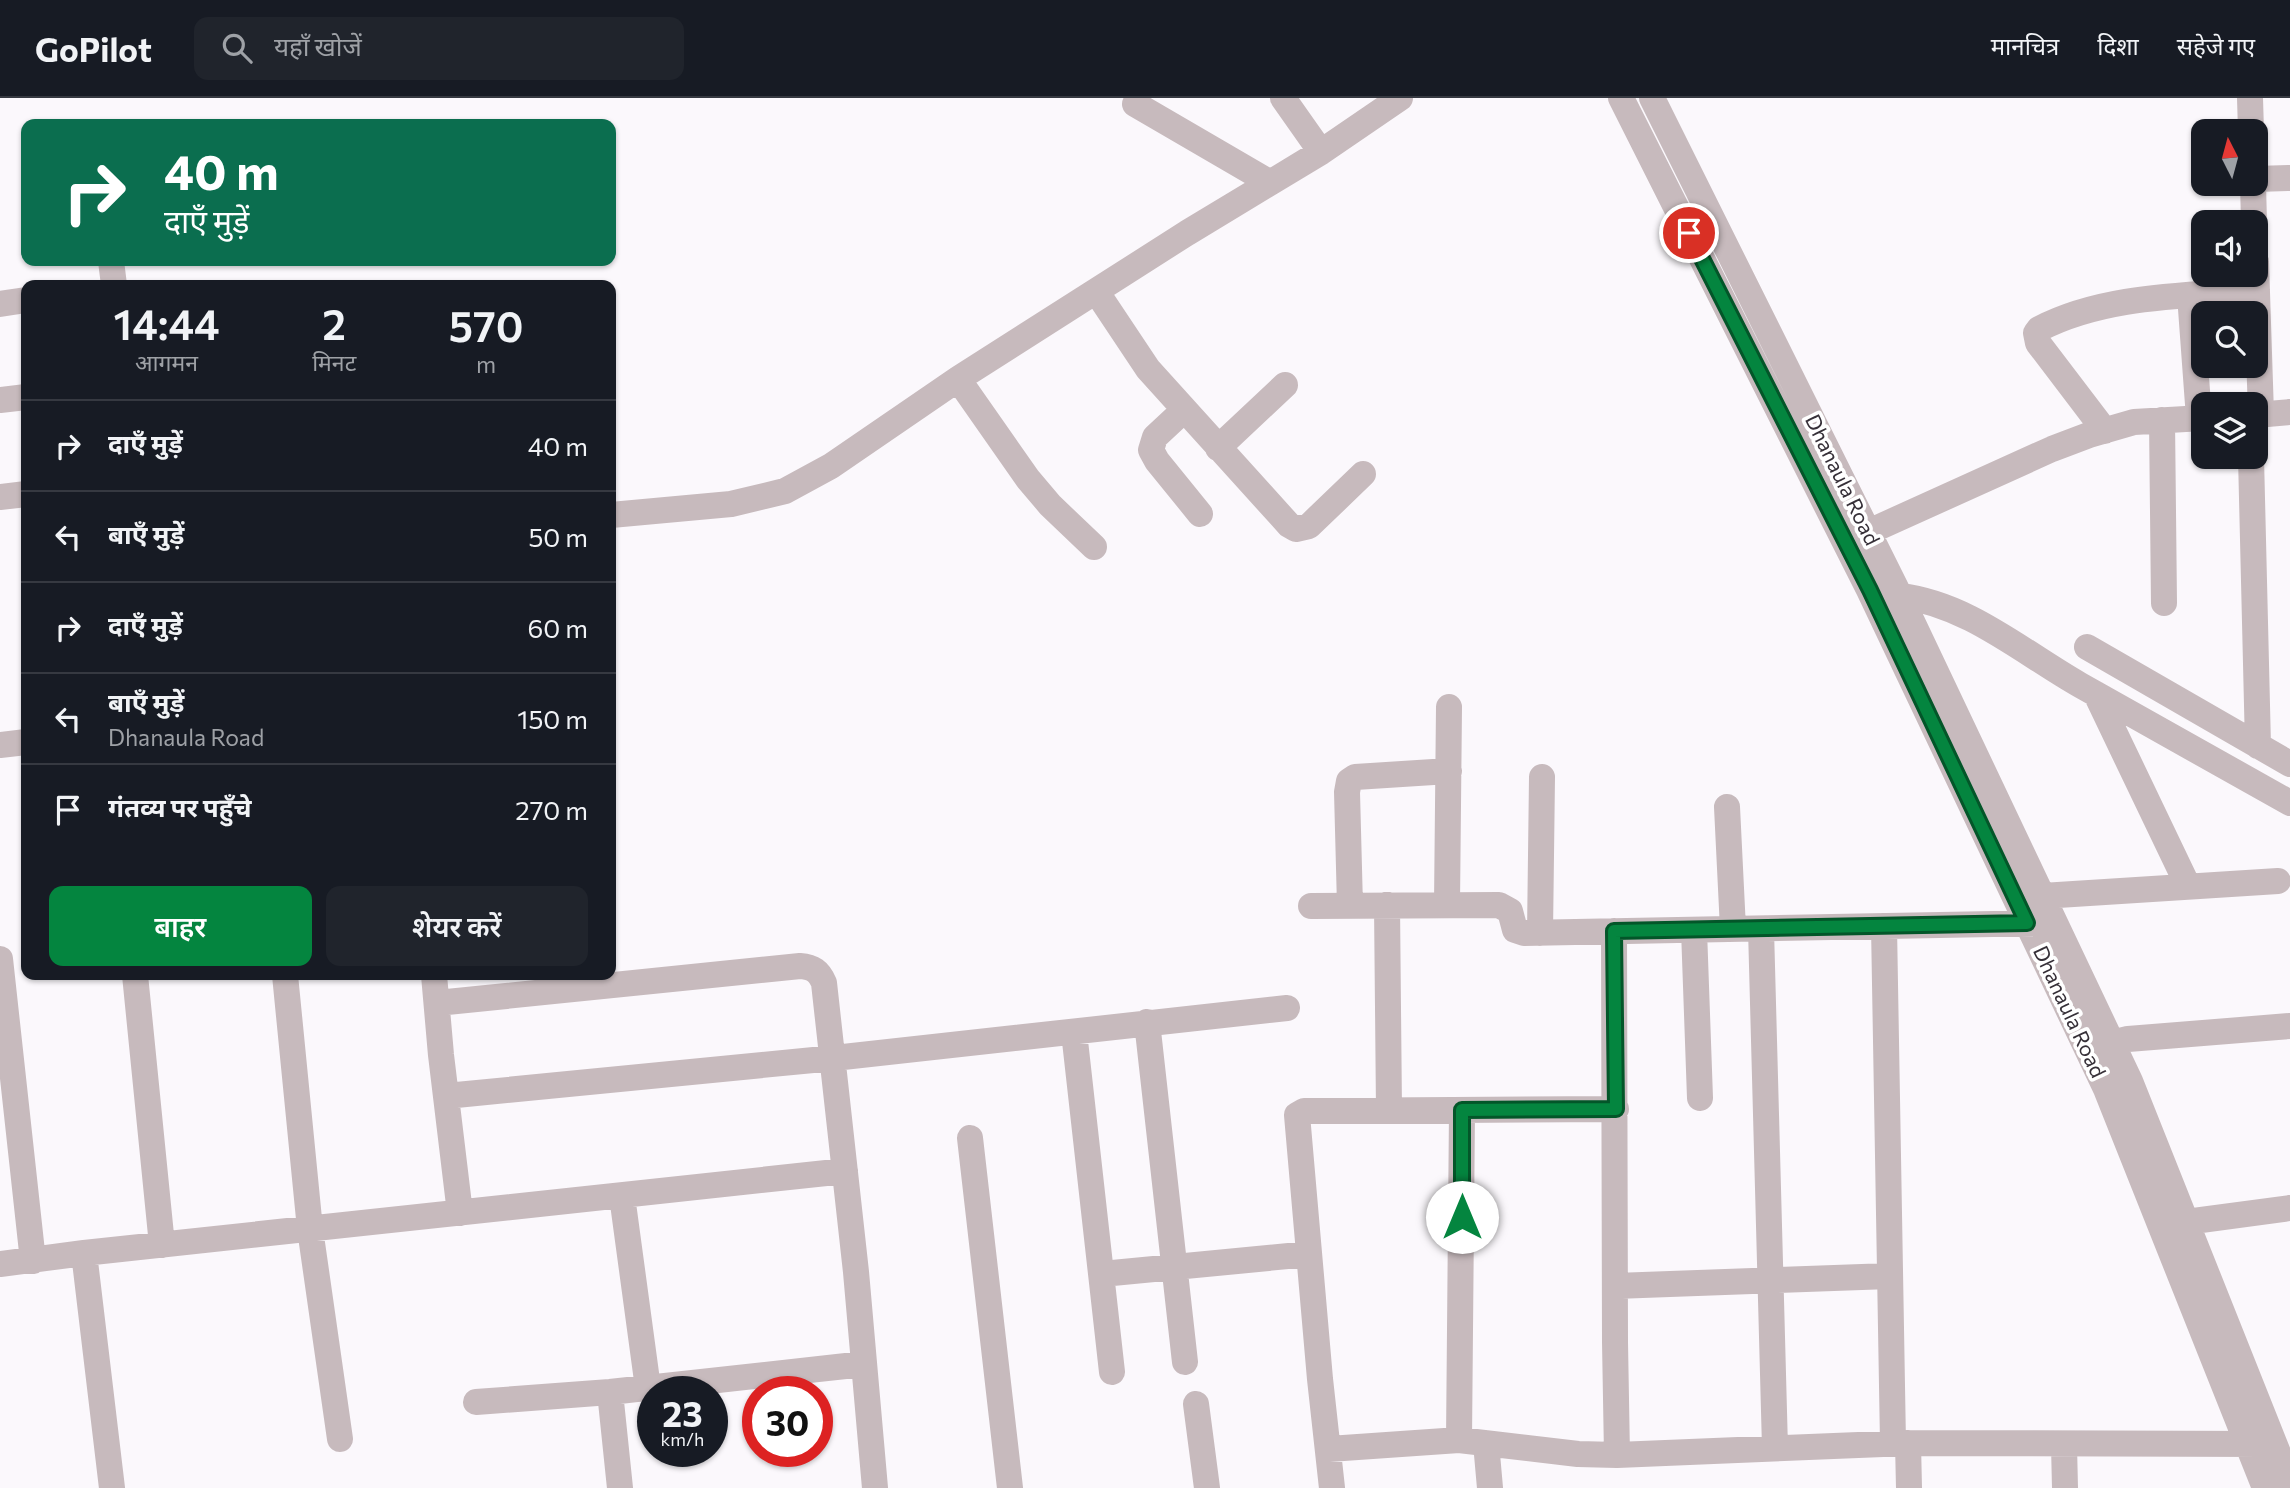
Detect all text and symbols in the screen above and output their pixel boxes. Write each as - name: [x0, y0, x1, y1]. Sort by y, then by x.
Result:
- search box: [194, 17, 684, 80]
- text: GoPilot: [35, 28, 152, 69]
- icon: search: [218, 29, 256, 67]
- text: यहाँ खोजें: [274, 30, 362, 61]
- text: मानचित्र: [1991, 31, 2059, 60]
- text: दिशा: [2097, 31, 2139, 60]
- text: सहेजे गए: [2177, 31, 2255, 60]
- north arrow: [2191, 119, 2268, 196]
- map controls: [2191, 119, 2268, 469]
- text: 40 m: [164, 140, 279, 200]
- icon: right: [49, 147, 140, 238]
- text: दाएँ मुड़ें: [164, 200, 249, 240]
- pin: [1659, 203, 1719, 263]
- button: sound: [2191, 210, 2268, 287]
- icon: arrive: [1670, 214, 1708, 252]
- text: 14:44: [114, 297, 220, 349]
- text: 2: [322, 297, 346, 349]
- text: 570: [449, 299, 523, 351]
- button: search: [2191, 301, 2268, 378]
- text: आगमन: [135, 348, 198, 376]
- text: मिनट: [312, 348, 356, 376]
- text: m: [476, 350, 496, 378]
- button: layers: [2191, 392, 2268, 469]
- street label: Dhanaula Road: [1801, 410, 1886, 549]
- icon: right: [49, 427, 87, 465]
- text: दाएँ मुड़ें: [108, 427, 183, 458]
- text: 40 m: [528, 430, 588, 461]
- icon: left: [49, 518, 87, 556]
- text: बाएँ मुड़ें: [108, 518, 184, 549]
- text: 50 m: [528, 521, 588, 552]
- icon: right: [49, 609, 87, 647]
- text: दाएँ मुड़ें: [108, 609, 183, 640]
- text: 60 m: [528, 612, 588, 643]
- text: बाएँ मुड़ें: [108, 686, 184, 717]
- icon: left: [49, 700, 87, 738]
- text: 150 m: [517, 703, 588, 734]
- text: Dhanaula Road: [108, 723, 264, 751]
- icon: arrive: [49, 791, 87, 829]
- text: गंतव्य पर पहुँचे: [108, 791, 252, 822]
- text: 270 m: [515, 794, 588, 825]
- button: बाहर: [49, 886, 312, 966]
- button: शेयर करें: [326, 886, 588, 966]
- street label: Dhanaula Road: [2029, 941, 2112, 1081]
- position arrow: [1425, 1180, 1499, 1254]
- speed limit sign: 30: [742, 1376, 833, 1467]
- text: 23: [662, 1391, 703, 1434]
- text: km/h: [661, 1428, 704, 1450]

